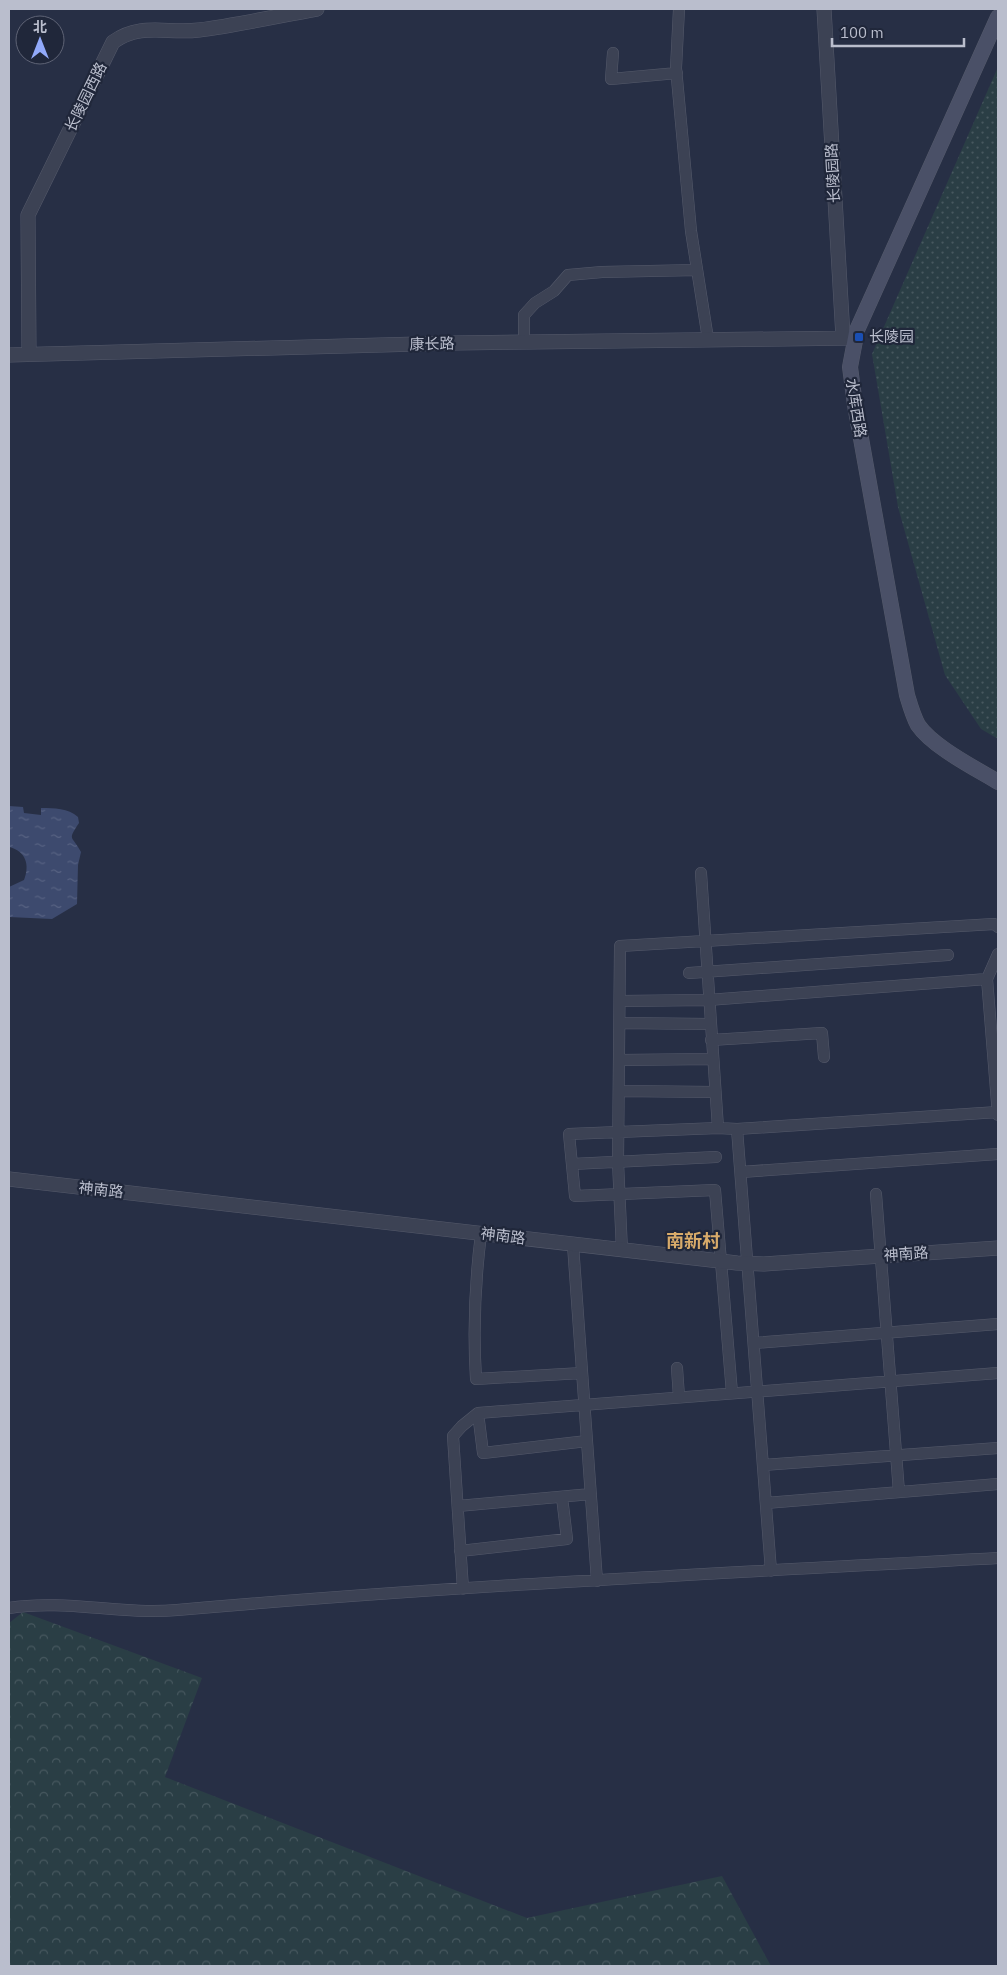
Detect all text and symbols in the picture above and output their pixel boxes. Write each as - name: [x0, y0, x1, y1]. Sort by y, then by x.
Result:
- north arrow: [15, 15, 65, 65]
- scale bar: [832, 15, 964, 47]
- text: 北: [33, 18, 47, 36]
- text: 100 m: [840, 23, 884, 42]
- street label: 长陵园西路: [61, 59, 111, 135]
- street label: 长陵园路: [821, 143, 844, 203]
- place label: 长陵园: [869, 327, 914, 346]
- marker: 长陵园: [853, 331, 865, 343]
- street label: 康长路: [409, 334, 455, 353]
- street label: 水库西路: [842, 377, 871, 439]
- street label: 神南路: [78, 1178, 124, 1201]
- street label: 神南路: [480, 1223, 527, 1248]
- district label: 南新村: [666, 1229, 720, 1252]
- street label: 神南路: [883, 1242, 929, 1265]

